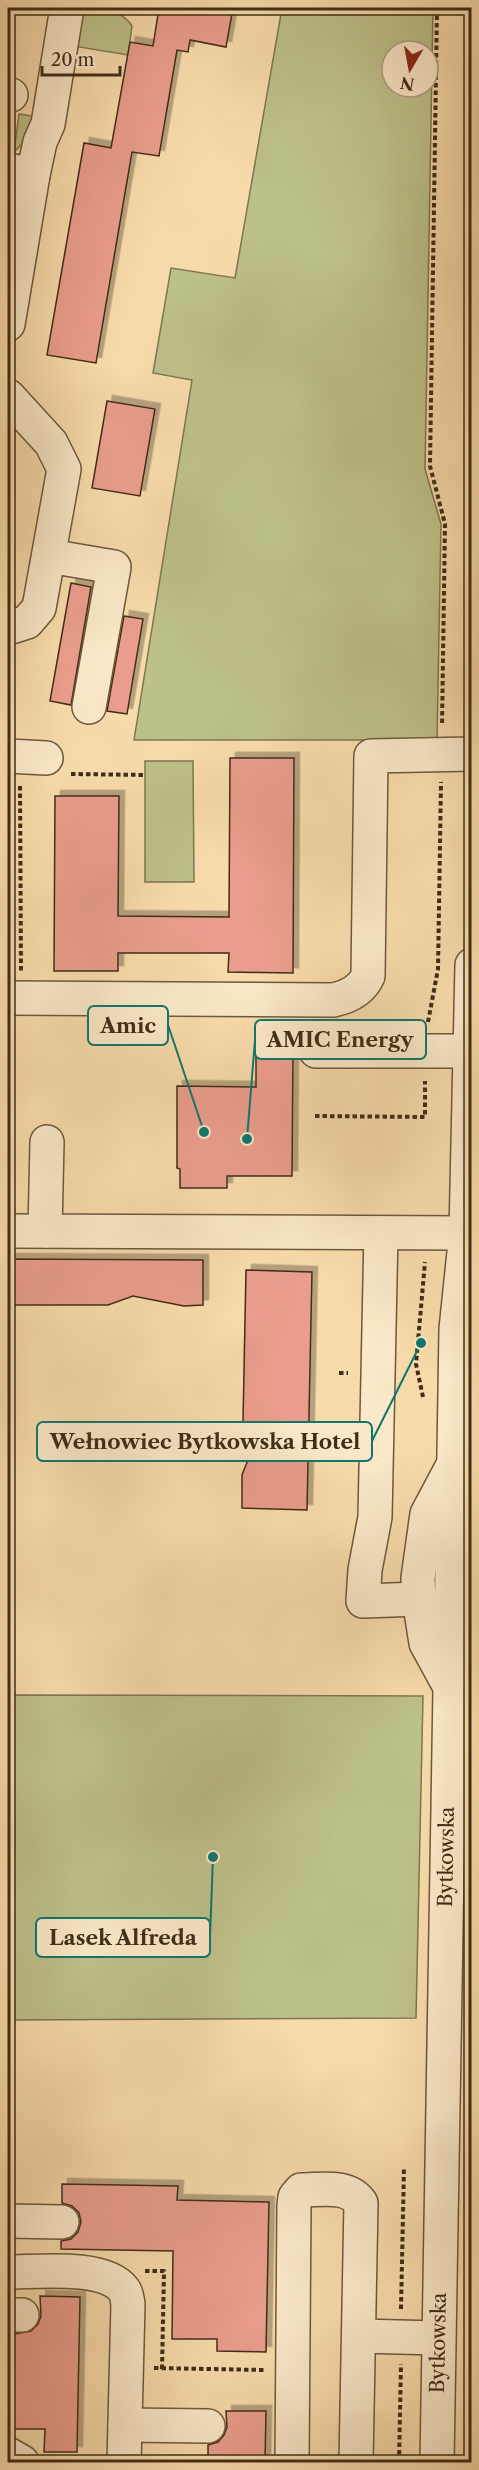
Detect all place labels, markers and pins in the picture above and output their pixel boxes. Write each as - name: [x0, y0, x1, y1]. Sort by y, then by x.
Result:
- callout: Amic: [88, 1006, 168, 1045]
- callout: AMIC Energy: [255, 1020, 426, 1059]
- callout: Wełnowiec Bytkowska Hotel: [37, 1422, 372, 1461]
- callout: Lasek Alfreda: [36, 1918, 210, 1957]

